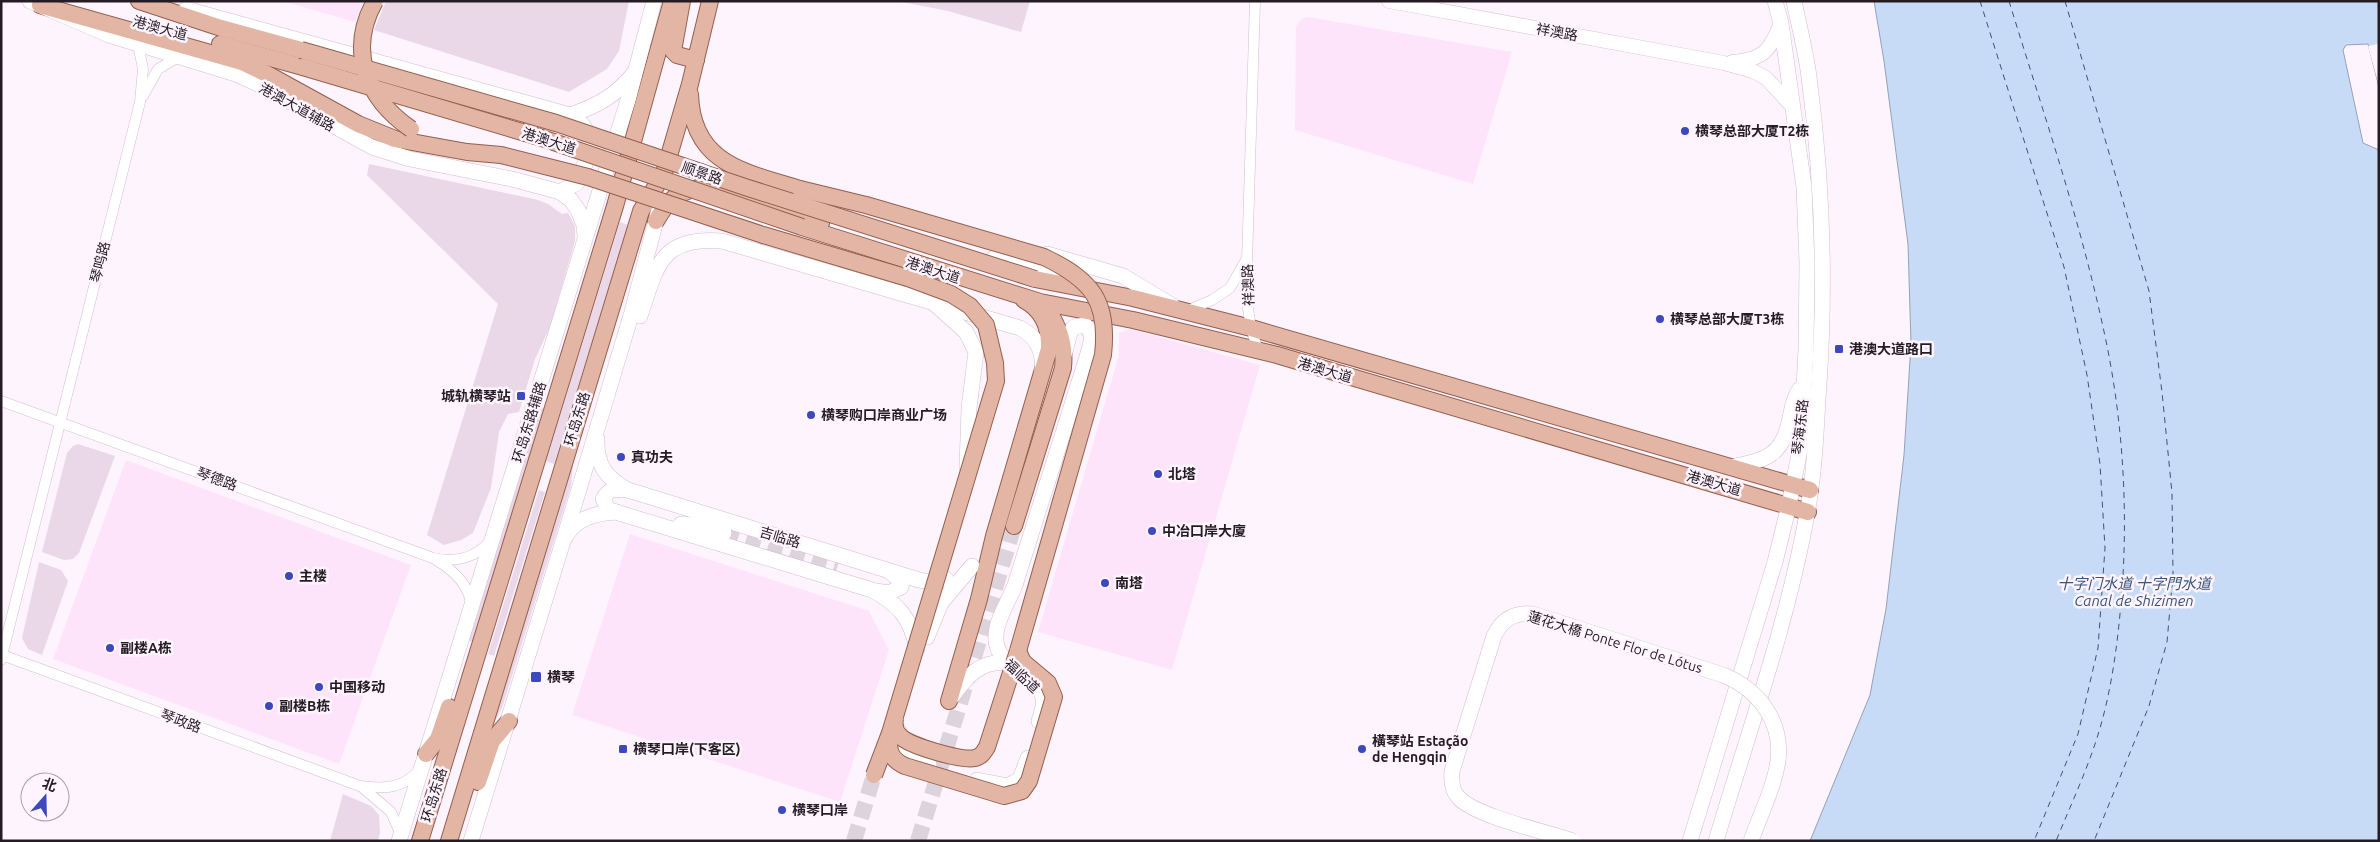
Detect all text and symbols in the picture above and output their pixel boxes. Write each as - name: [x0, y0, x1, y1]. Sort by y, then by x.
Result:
- street label: 港澳大道: [131, 13, 189, 43]
- street label: 祥澳路: [1535, 20, 1579, 44]
- street label: 港澳大道辅路: [256, 80, 338, 134]
- place label: 横琴总部大厦T2栋: [1695, 123, 1809, 139]
- street label: 港澳大道: [520, 125, 578, 157]
- marker: 横琴总部大厦T2栋: [1679, 125, 1691, 137]
- street label: 顺景路: [680, 159, 724, 187]
- street label: 琴鸣路: [87, 240, 113, 284]
- street label: 港澳大道: [904, 254, 962, 286]
- street label: 祥澳路: [1239, 264, 1257, 306]
- place label: 横琴总部大厦T3栋: [1670, 311, 1784, 327]
- marker: 横琴总部大厦T3栋: [1654, 313, 1666, 325]
- place label: 港澳大道路口: [1849, 341, 1933, 357]
- marker: 港澳大道路口: [1833, 343, 1845, 355]
- street label: 港澳大道: [1296, 355, 1354, 385]
- street label: 环岛东路辅路: [509, 379, 549, 465]
- place label: 城轨横琴站: [441, 388, 511, 404]
- marker: 城轨横琴站: [515, 390, 527, 402]
- street label: 环岛东路: [561, 390, 593, 448]
- street label: 琴海东路: [1789, 398, 1811, 456]
- place label: 横琴购口岸商业广场: [821, 407, 947, 423]
- marker: 横琴购口岸商业广场: [805, 409, 817, 421]
- place label: 真功夫: [631, 449, 673, 465]
- marker: 真功夫: [615, 451, 627, 463]
- street label: 琴德路: [195, 464, 239, 494]
- place label: 北塔: [1168, 466, 1196, 482]
- marker: 北塔: [1152, 468, 1164, 480]
- street label: 港澳大道: [1685, 468, 1743, 498]
- street label: 吉临路: [758, 523, 802, 551]
- place label: 中冶口岸大廈: [1162, 523, 1246, 539]
- marker: 中冶口岸大廈: [1146, 525, 1158, 537]
- place label: 主楼: [299, 568, 327, 584]
- marker: 主楼: [283, 570, 295, 582]
- place label: 南塔: [1115, 575, 1143, 591]
- water label: 十字门水道 十字門水道 Canal de Shizimen: [2057, 575, 2213, 609]
- marker: 南塔: [1099, 577, 1111, 589]
- street label: 蓮花大橋 Ponte Flor de Lótus: [1526, 608, 1704, 676]
- place label: 副楼A栋: [120, 640, 172, 656]
- marker: 副楼A栋: [104, 642, 116, 654]
- street label: 福临道: [1001, 656, 1043, 696]
- place label: 横琴: [547, 669, 575, 685]
- marker: 横琴: [529, 670, 543, 684]
- place label: 中国移动: [329, 679, 385, 695]
- marker: 中国移动: [313, 681, 325, 693]
- place label: 副楼B栋: [279, 698, 330, 714]
- marker: 副楼B栋: [263, 700, 275, 712]
- street label: 琴政路: [159, 706, 203, 736]
- place label: 橫琴站 Estação de Hengqin: [1372, 733, 1468, 765]
- place label: 横琴口岸(下客区): [633, 741, 741, 757]
- marker: 横琴口岸(下客区): [617, 743, 629, 755]
- marker: 橫琴站 Estação de Hengqin: [1356, 743, 1368, 755]
- street label: 环岛东路: [418, 766, 450, 824]
- north arrow: [20, 772, 70, 822]
- text: 北: [40, 775, 59, 795]
- place label: 横琴口岸: [792, 802, 848, 818]
- marker: 横琴口岸: [776, 804, 788, 816]

